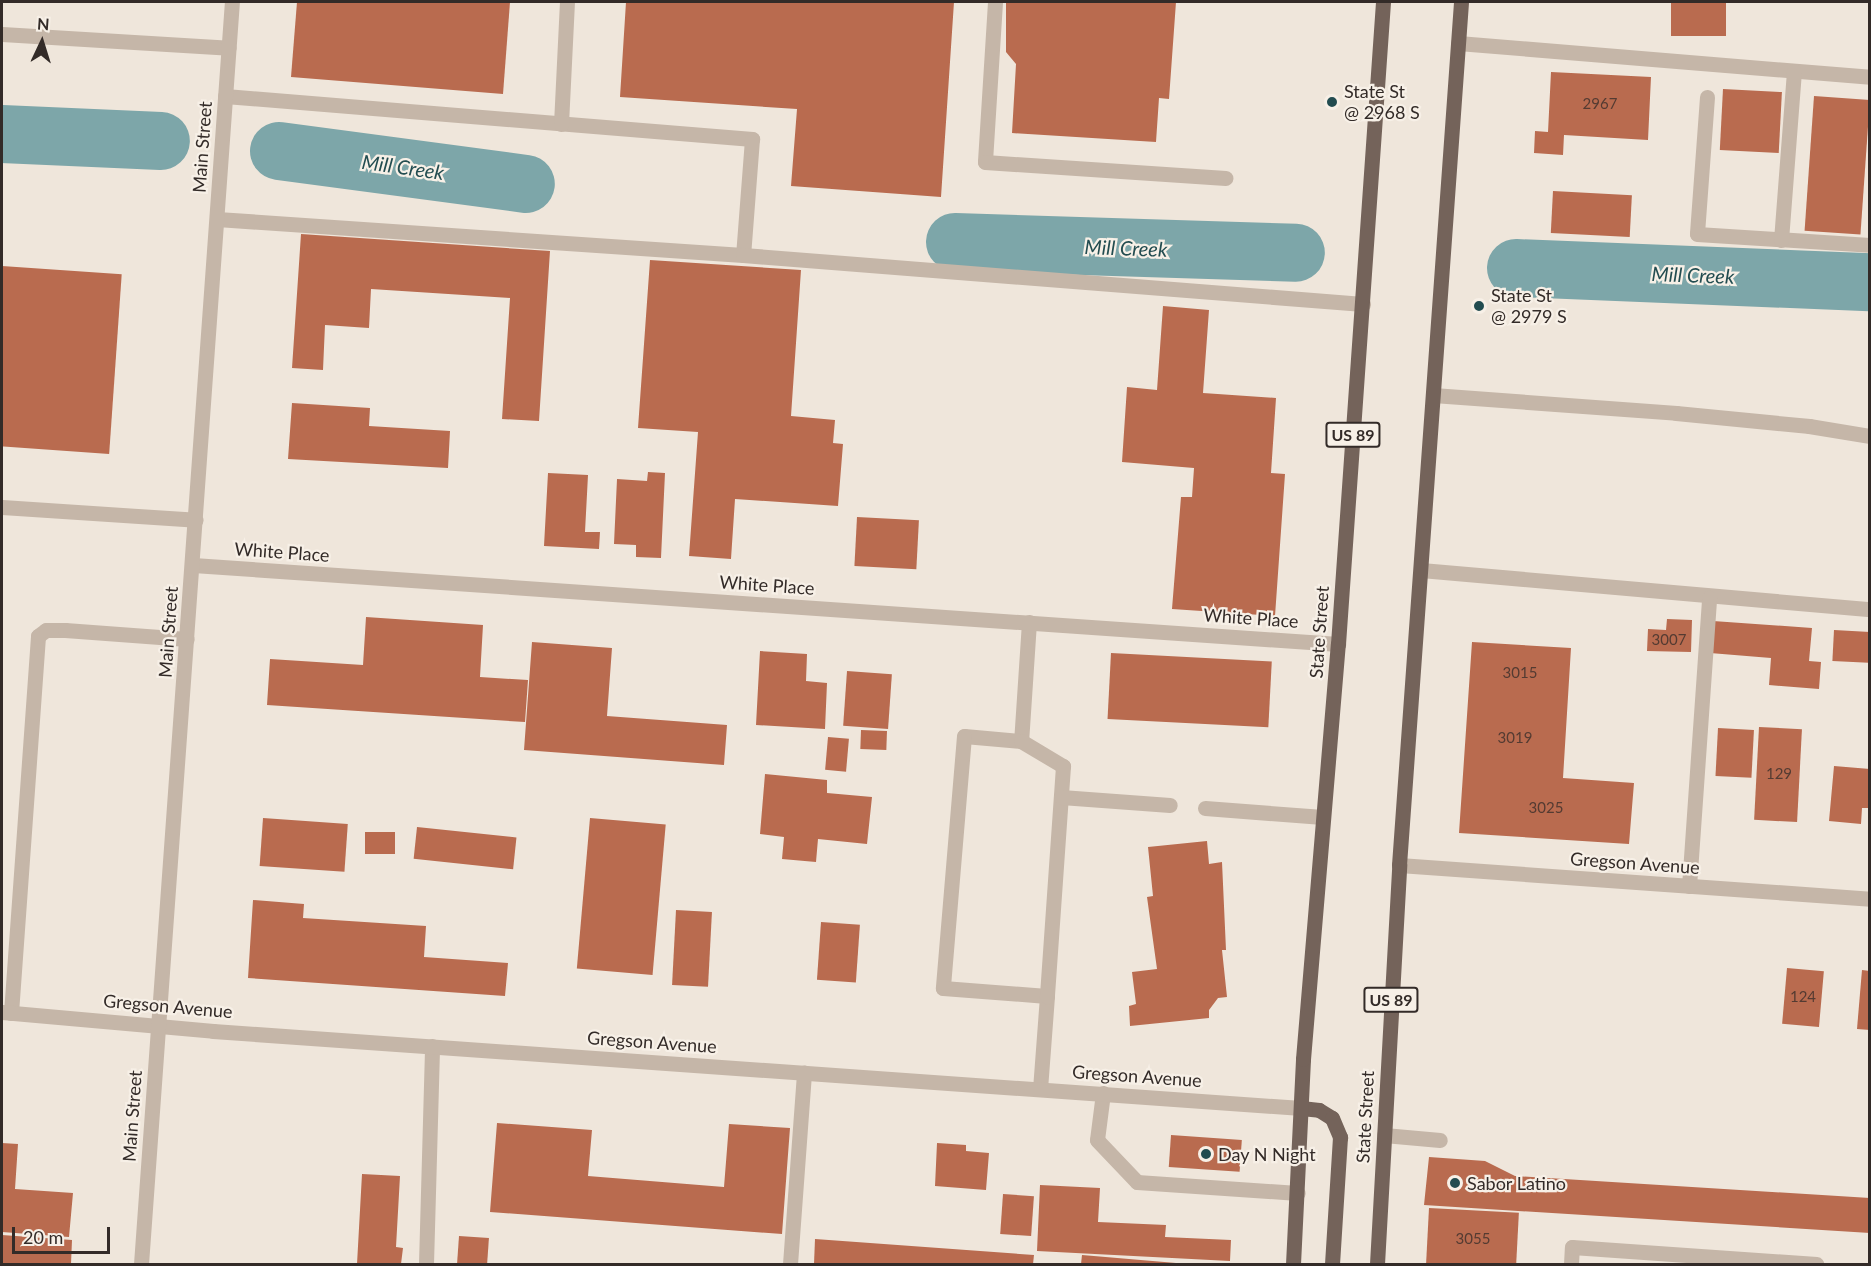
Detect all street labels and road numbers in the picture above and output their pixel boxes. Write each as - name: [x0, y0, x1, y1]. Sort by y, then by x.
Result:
- street label: Main Street: [188, 100, 216, 194]
- road number: US 89: [1324, 422, 1382, 448]
- street label: White Place: [234, 538, 330, 566]
- street label: White Place: [719, 571, 815, 599]
- street label: Main Street: [154, 585, 182, 679]
- street label: State Street: [1305, 585, 1333, 679]
- street label: White Place: [1203, 604, 1299, 632]
- street label: Gregson Avenue: [1569, 848, 1701, 878]
- road number: US 89: [1362, 987, 1420, 1013]
- street label: Gregson Avenue: [102, 990, 234, 1022]
- street label: Gregson Avenue: [586, 1027, 718, 1057]
- street label: Gregson Avenue: [1071, 1061, 1203, 1091]
- street label: Main Street: [118, 1069, 146, 1163]
- street label: State Street: [1352, 1070, 1378, 1164]

